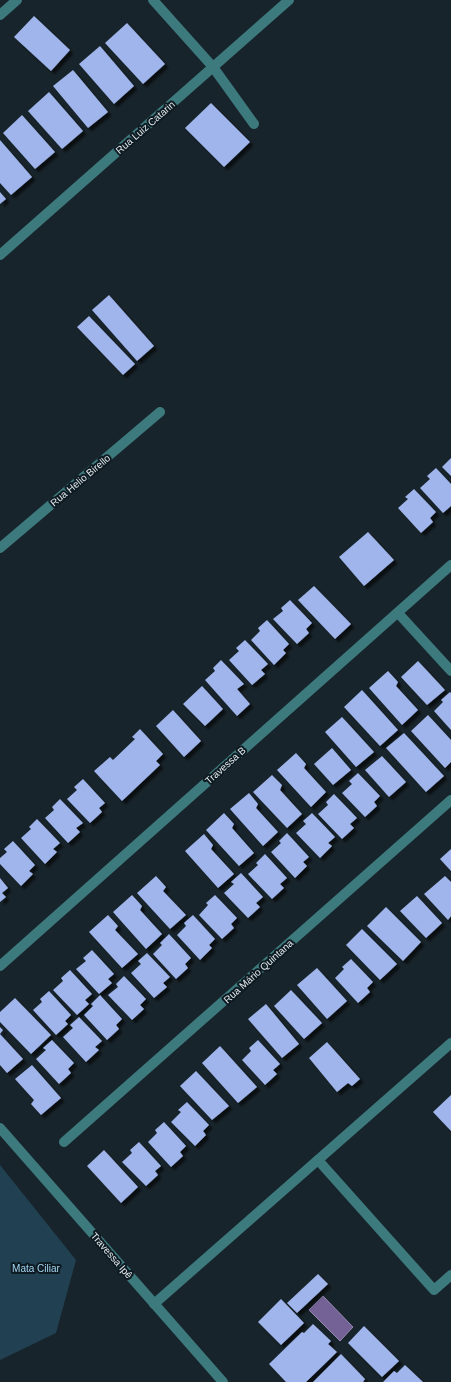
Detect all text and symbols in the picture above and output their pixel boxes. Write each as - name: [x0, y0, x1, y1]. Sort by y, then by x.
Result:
- street label: Rua Luiz Catarin: [114, 99, 177, 156]
- street label: Rua Helio Birello: [48, 452, 113, 509]
- street label: Travessa B: [203, 744, 248, 786]
- street label: Rua Mário Quintana: [221, 937, 296, 1005]
- street label: Travessa Ipê: [89, 1230, 135, 1281]
- park label: Mata Ciliar: [12, 1263, 61, 1274]

